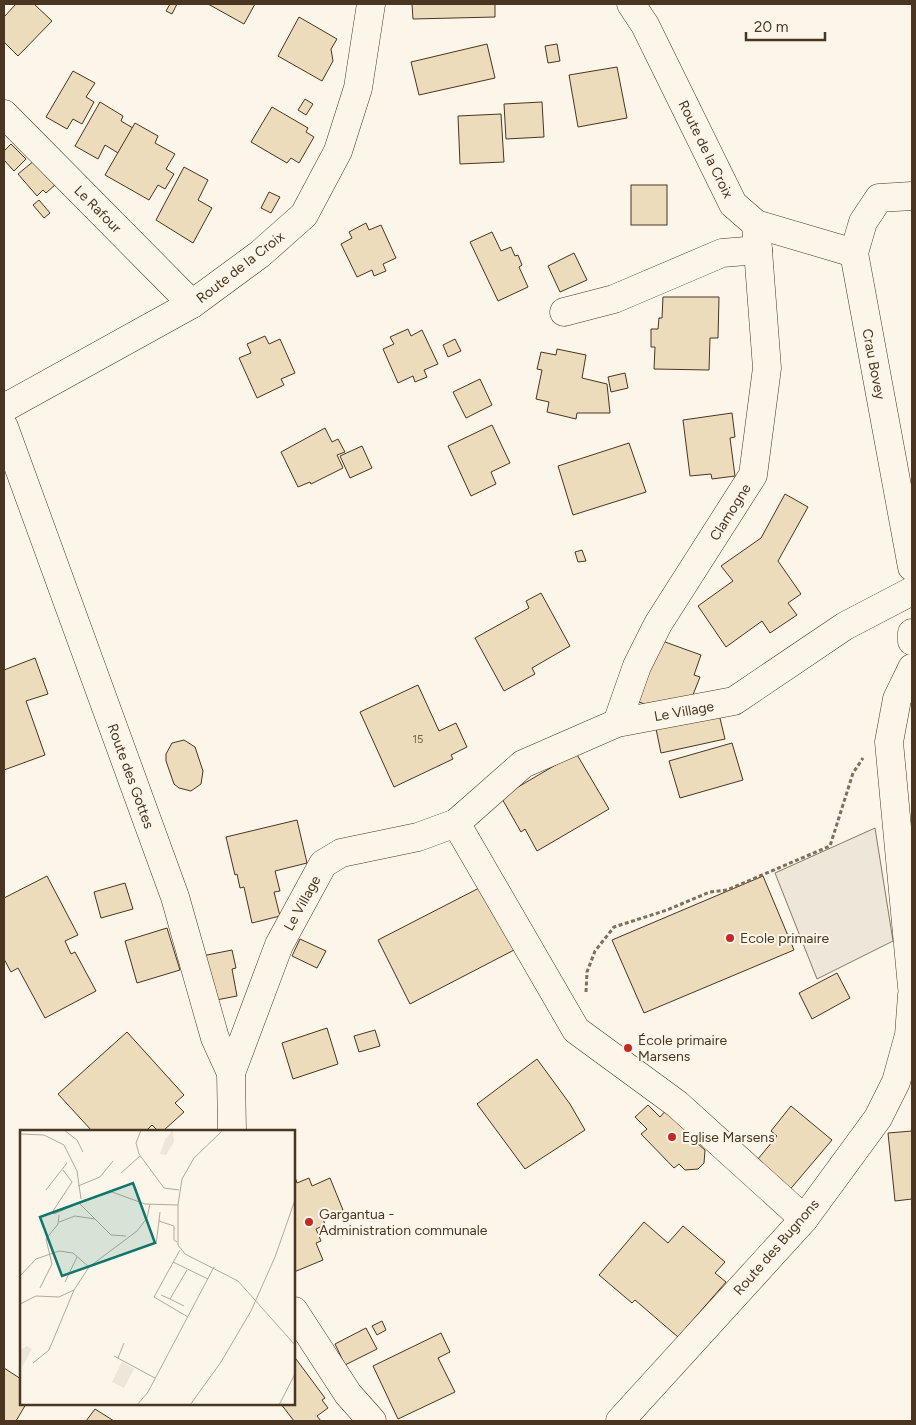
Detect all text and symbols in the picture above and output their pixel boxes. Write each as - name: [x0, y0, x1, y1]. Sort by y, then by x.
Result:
- scale bar: [746, 10, 825, 42]
- text: 20 m: [754, 18, 788, 36]
- street label: Route de la Croix: [674, 97, 737, 201]
- street label: Le Rafour: [70, 182, 125, 237]
- street label: Route de la Croix: [193, 228, 288, 307]
- street label: Crau Bovey: [858, 327, 889, 402]
- street label: Clamogne: [706, 480, 755, 544]
- street label: Le Village: [653, 698, 716, 725]
- street label: Route des Gottes: [104, 721, 157, 831]
- house number: 15: [413, 733, 423, 746]
- street label: Le Village: [280, 872, 325, 934]
- place label: Ecole primaire: [740, 930, 829, 947]
- marker: Ecole primaire: [724, 932, 736, 944]
- place label: École primaire Marsens: [638, 1032, 727, 1065]
- marker: École primaire Marsens: [622, 1042, 634, 1054]
- place label: Eglise Marsens: [682, 1129, 775, 1146]
- inset map: [20, 1130, 295, 1405]
- marker: Eglise Marsens: [666, 1131, 678, 1143]
- street label: Route des Bugnons: [730, 1196, 823, 1299]
- place label: Gargantua - Administration communale: [319, 1206, 488, 1239]
- marker: Gargantua - Administration communale: [303, 1216, 315, 1228]

